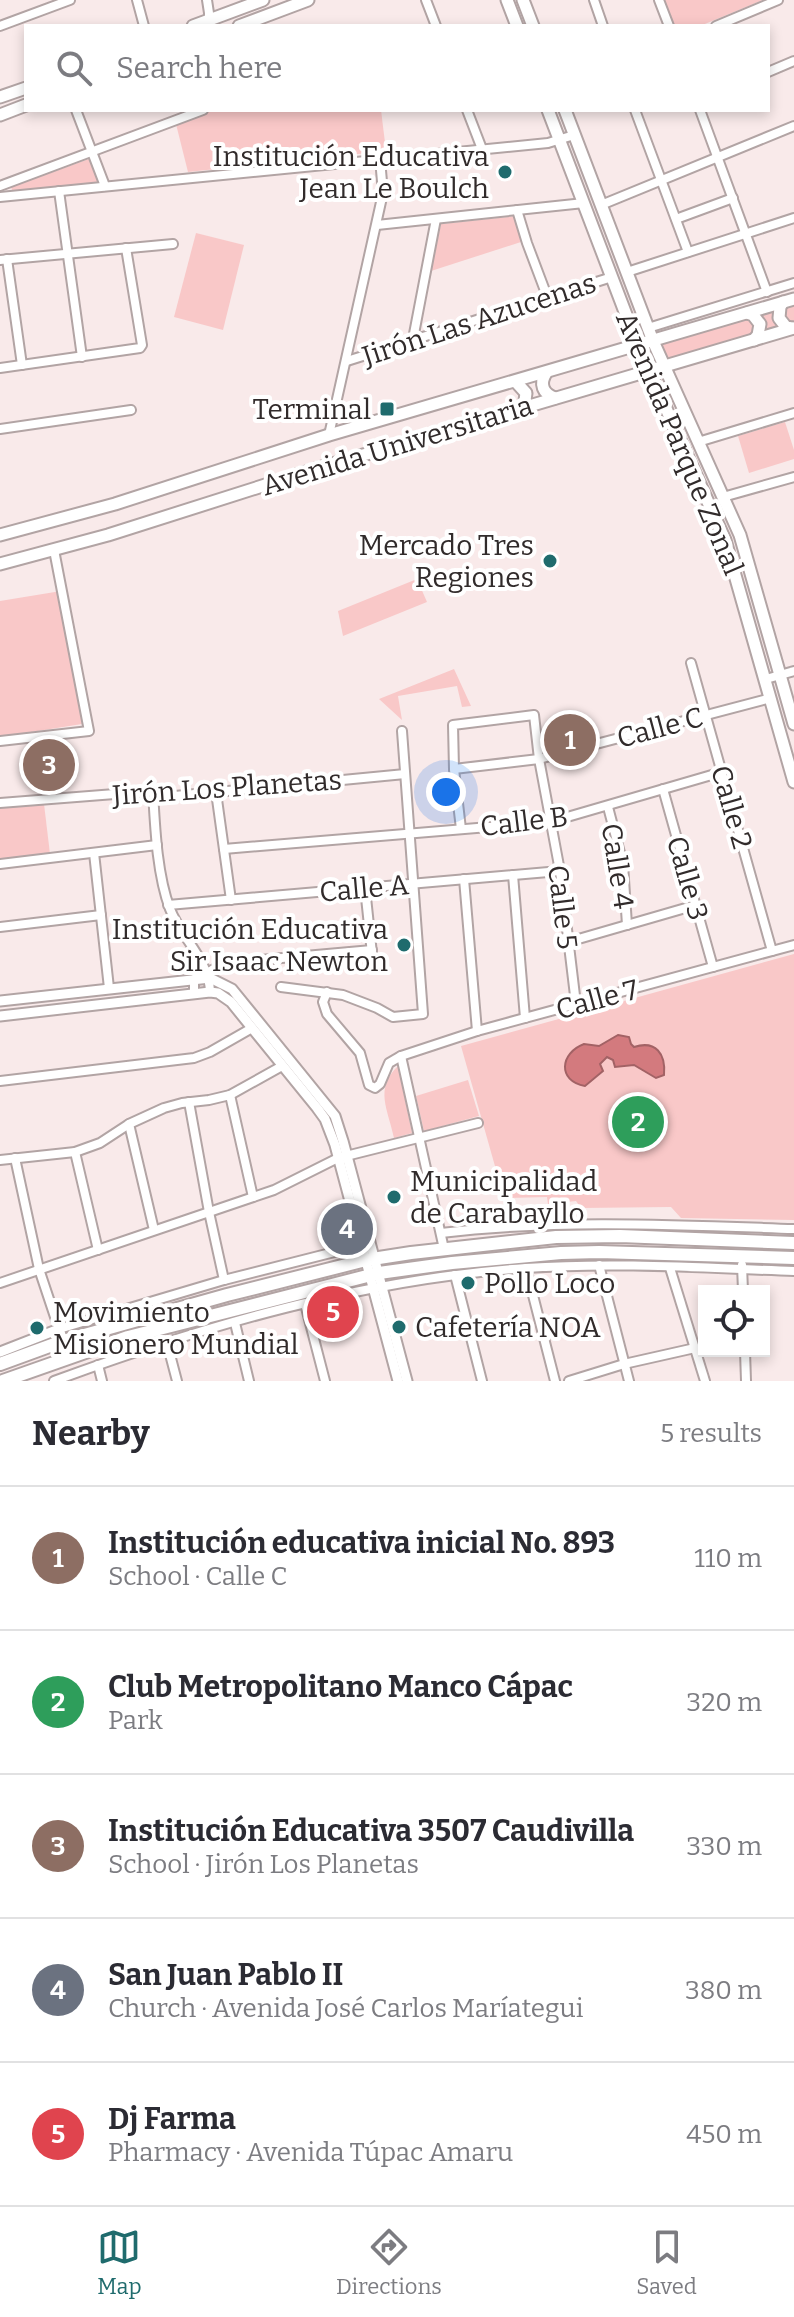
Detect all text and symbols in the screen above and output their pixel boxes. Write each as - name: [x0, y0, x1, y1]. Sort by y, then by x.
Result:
- search box: [24, 24, 770, 112]
- icon: search: [52, 46, 96, 90]
- text: Search here: [116, 50, 283, 86]
- place label: Institución Educativa Jean Le Boulch: [213, 140, 489, 205]
- marker: Institución Educativa Jean Le Boulch: [496, 163, 514, 181]
- street label: Jirón Las Azucenas: [357, 266, 600, 373]
- street label: Avenida Parque Zonal: [609, 307, 750, 580]
- street label: Avenida Universitaria: [258, 389, 537, 502]
- place label: Terminal: [253, 393, 371, 426]
- marker: Terminal: [378, 400, 396, 418]
- place label: Mercado Tres Regiones: [359, 529, 534, 594]
- marker: Mercado Tres Regiones: [541, 552, 559, 570]
- street label: Calle C: [613, 700, 707, 755]
- pin: 1: [544, 710, 596, 770]
- pin: 3: [23, 735, 75, 795]
- street label: Calle 2: [704, 762, 759, 853]
- street label: Jirón Los Planetas: [110, 763, 343, 812]
- your location: [426, 772, 466, 812]
- street label: Calle B: [478, 800, 570, 843]
- street label: Calle 4: [594, 821, 641, 911]
- street label: Calle 3: [660, 832, 715, 924]
- street label: Calle 5: [541, 863, 584, 951]
- street label: Calle A: [318, 868, 410, 909]
- place label: Institución Educativa Sir Isaac Newton: [112, 913, 388, 978]
- marker: Institución Educativa Sir Isaac Newton: [395, 936, 413, 954]
- street label: Calle 7: [552, 973, 642, 1026]
- pin: 2: [612, 1092, 664, 1152]
- place label: Municipalidad de Carabayllo: [410, 1165, 597, 1230]
- marker: Municipalidad de Carabayllo: [385, 1188, 403, 1206]
- pin: 4: [321, 1199, 373, 1259]
- place label: Pollo Loco: [484, 1267, 615, 1300]
- marker: Pollo Loco: [459, 1274, 477, 1292]
- pin: 5: [307, 1282, 359, 1342]
- map controls: [698, 1285, 770, 1357]
- button: locate: [698, 1285, 770, 1357]
- place label: Movimiento Misionero Mundial: [53, 1296, 299, 1361]
- place label: Cafetería NOA: [415, 1311, 601, 1344]
- marker: Cafetería NOA: [390, 1318, 408, 1336]
- marker: Movimiento Misionero Mundial: [28, 1319, 46, 1337]
- text: Nearby: [32, 1413, 150, 1454]
- text: 5 results: [660, 1418, 762, 1449]
- text: Institución educativa inicial No. 893: [108, 1525, 615, 1561]
- text: 1: [52, 1543, 64, 1574]
- text: 110 m: [694, 1543, 762, 1574]
- text: School · Calle C: [108, 1561, 287, 1592]
- text: Club Metropolitano Manco Cápac: [108, 1669, 573, 1705]
- text: 2: [51, 1687, 65, 1718]
- text: 320 m: [686, 1687, 762, 1718]
- text: Park: [108, 1705, 163, 1736]
- text: Institución Educativa 3507 Caudivilla: [108, 1813, 634, 1849]
- text: 3: [51, 1831, 65, 1862]
- text: 330 m: [686, 1831, 762, 1862]
- text: School · Jirón Los Planetas: [108, 1849, 419, 1880]
- text: San Juan Pablo II: [108, 1957, 343, 1993]
- text: 4: [50, 1975, 66, 2006]
- text: 380 m: [685, 1975, 762, 2006]
- text: Church · Avenida José Carlos Maríategui: [108, 1993, 583, 2024]
- text: Dj Farma: [108, 2101, 236, 2137]
- text: 5: [51, 2119, 65, 2150]
- text: 450 m: [686, 2119, 762, 2150]
- text: Pharmacy · Avenida Túpac Amaru: [108, 2137, 513, 2168]
- tab: Map: [97, 2225, 142, 2300]
- tab: Directions: [336, 2225, 442, 2300]
- tab: Saved: [636, 2225, 697, 2300]

